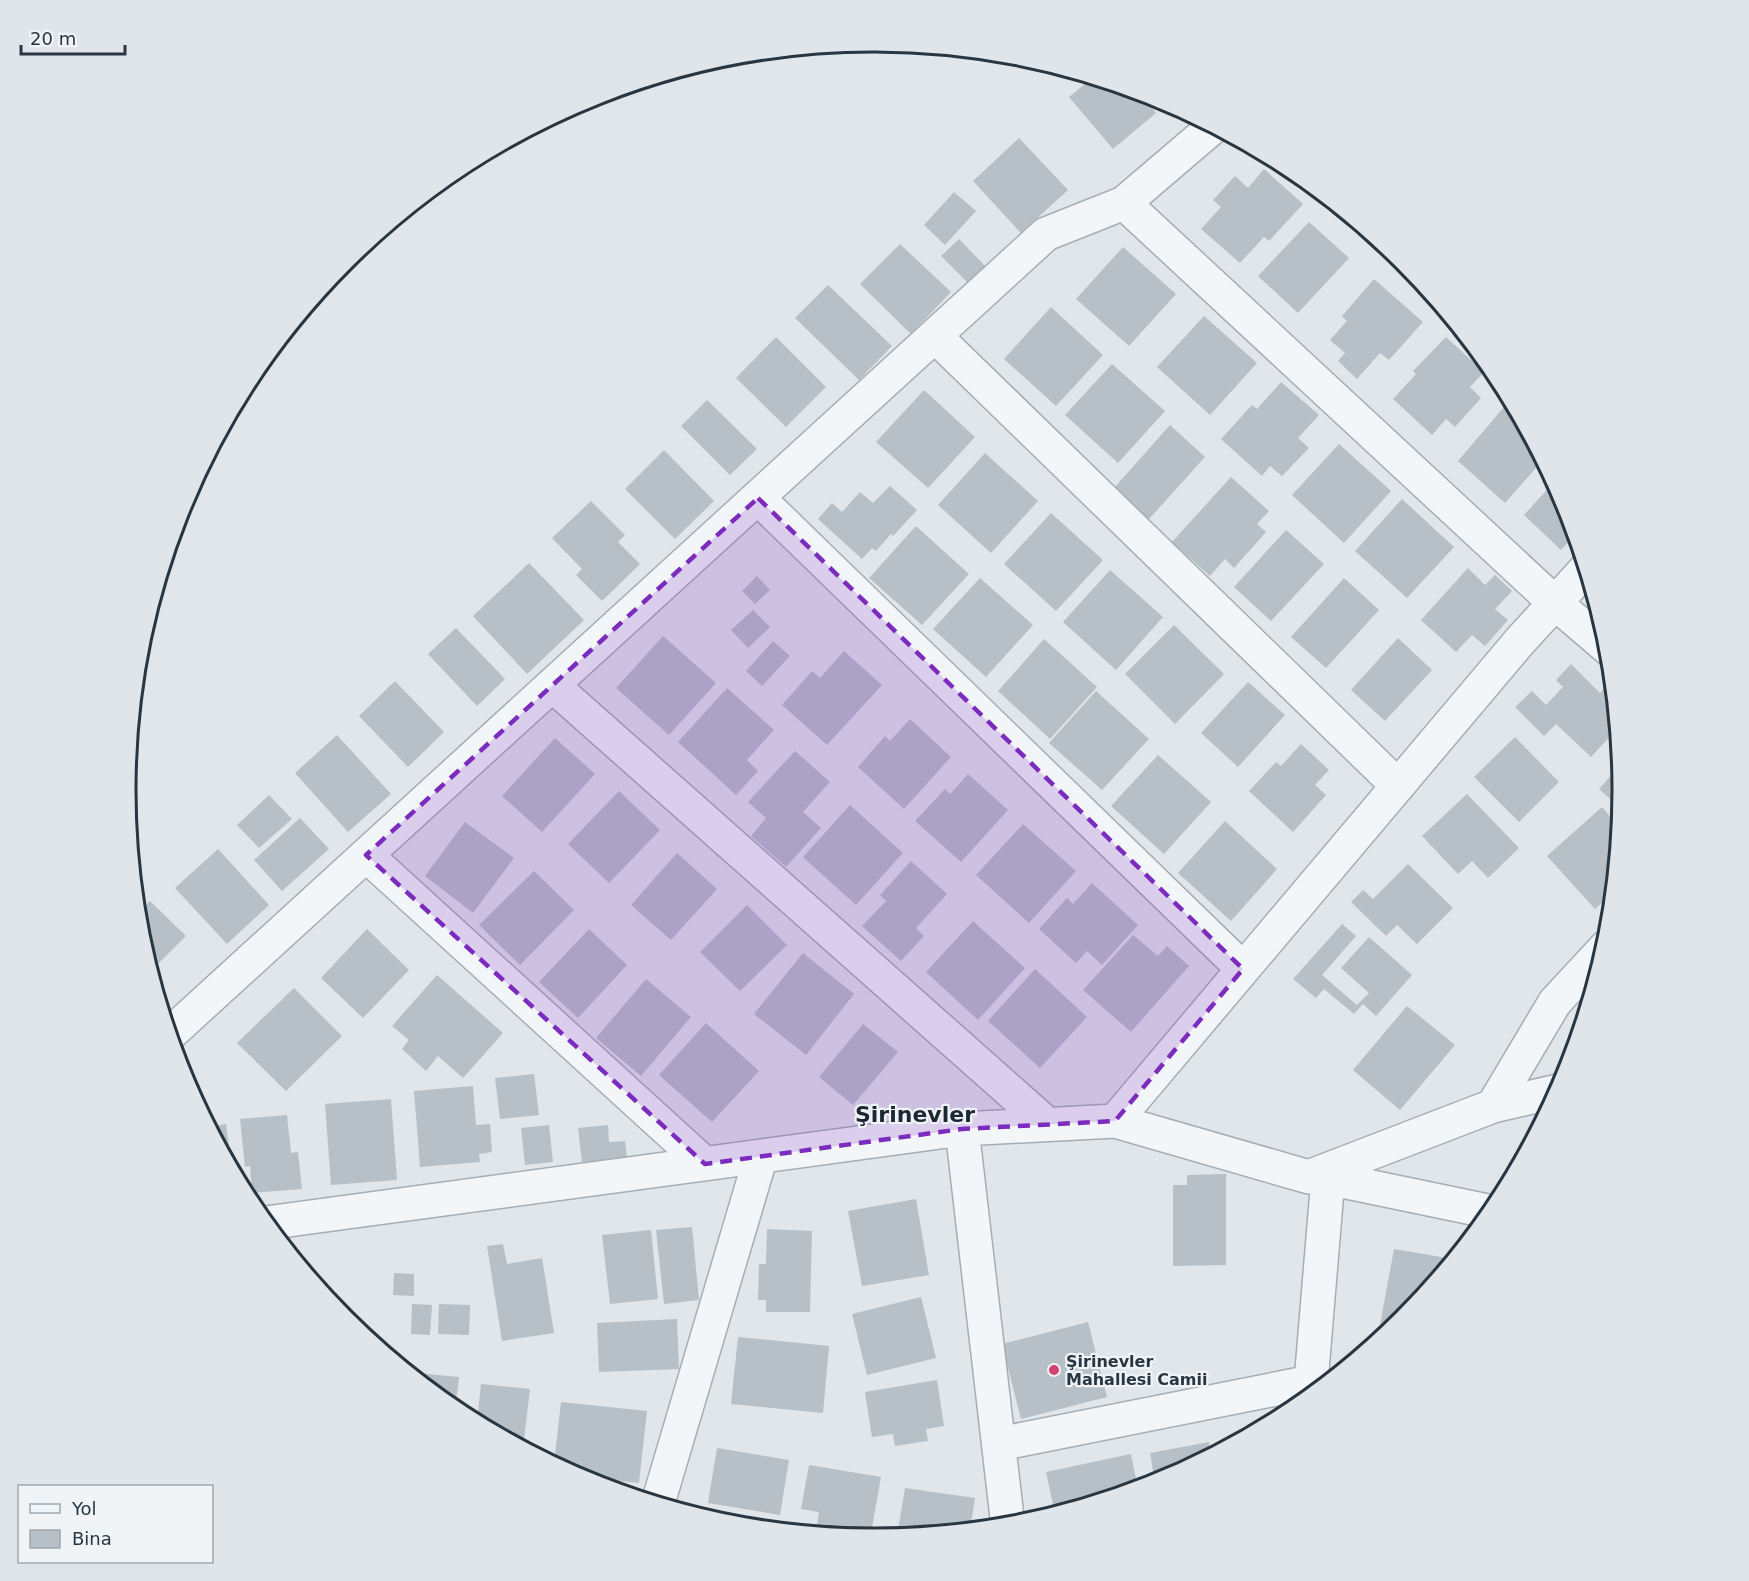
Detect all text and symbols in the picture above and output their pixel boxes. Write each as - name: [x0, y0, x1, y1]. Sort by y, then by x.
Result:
- scale bar: [21, 18, 124, 56]
- text: 20 m: [30, 28, 76, 49]
- district label: Şirinevler: [855, 1102, 975, 1127]
- place label: Şirinevler Mahallesi Camii: [1066, 1352, 1207, 1389]
- marker: Şirinevler Mahallesi Camii: [1047, 1363, 1061, 1377]
- legend: [18, 1485, 213, 1563]
- text: Yol: [71, 1498, 97, 1519]
- text: Bina: [72, 1528, 112, 1549]

